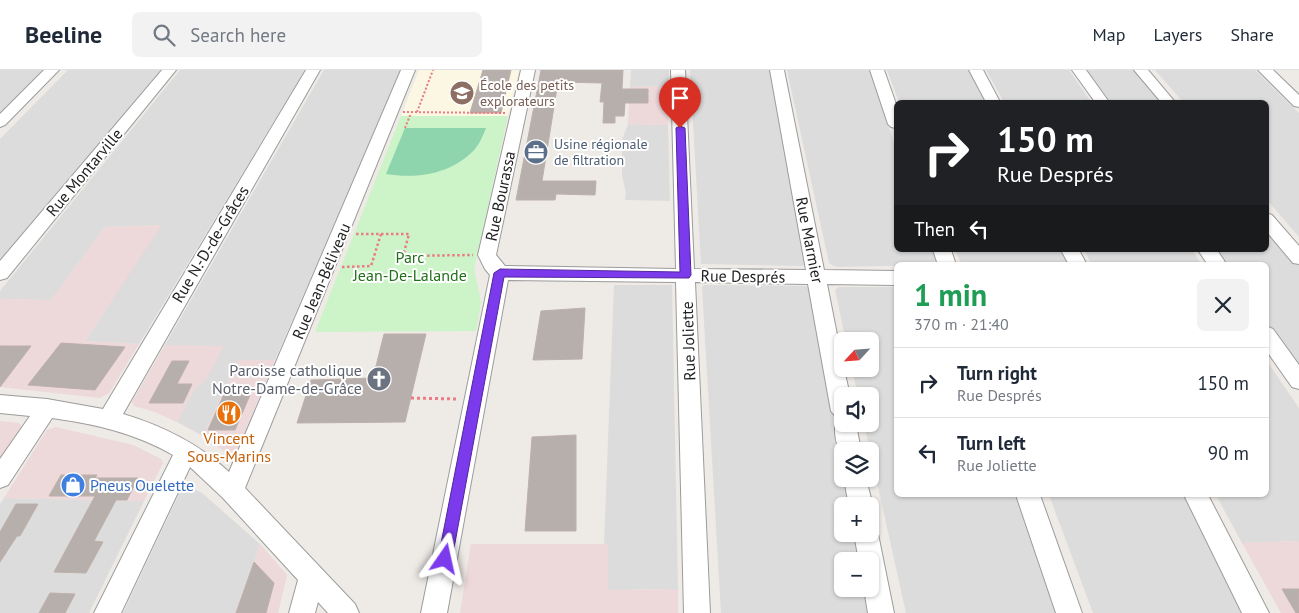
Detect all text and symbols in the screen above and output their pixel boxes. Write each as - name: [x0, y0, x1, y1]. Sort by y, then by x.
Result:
- search box: [132, 12, 482, 57]
- text: Beeline: [25, 19, 102, 50]
- icon: search: [150, 21, 178, 49]
- text: Search here: [190, 23, 286, 47]
- text: Map: [1093, 23, 1125, 46]
- text: Layers: [1153, 23, 1202, 46]
- text: Share: [1230, 23, 1274, 46]
- place label: École des petits explorateurs: [480, 76, 574, 110]
- pin: [659, 77, 701, 128]
- school or university icon: École des petits explorateurs: [449, 80, 475, 106]
- icon: arrive: [666, 84, 694, 112]
- text: 150 m: [997, 116, 1094, 162]
- icon: right: [914, 120, 979, 185]
- street label: Rue Montarville: [41, 124, 127, 220]
- place label: Usine régionale de filtration: [554, 135, 648, 169]
- office icon: Usine régionale de filtration: [523, 139, 549, 165]
- street label: Rue Bourassa: [481, 149, 519, 243]
- text: Rue Després: [997, 160, 1113, 188]
- street label: Rue N.-D.-de-Grâces: [167, 182, 253, 306]
- street label: Rue Marmier: [792, 195, 828, 285]
- icon: left: [965, 215, 993, 243]
- text: Then: [914, 217, 955, 241]
- street label: Rue Jean-Béliveau: [288, 220, 354, 342]
- park label: Parc Jean-De-Lalande: [352, 247, 467, 285]
- street label: Rue Després: [700, 265, 786, 287]
- text: 1 min: [914, 275, 987, 314]
- button: close: [1197, 279, 1249, 331]
- street label: Rue Joliette: [677, 301, 699, 381]
- text: 370 m · 21:40: [914, 314, 1009, 334]
- north arrow: [834, 332, 879, 378]
- map controls: [834, 332, 879, 597]
- place label: Paroisse catholique Notre-Dame-de-Grâce: [212, 360, 362, 398]
- text: Turn right: [957, 361, 1037, 385]
- church icon: Paroisse catholique Notre-Dame-de-Grâce: [366, 366, 392, 392]
- icon: right: [914, 369, 942, 397]
- text: 150 m: [1197, 371, 1249, 395]
- text: Rue Després: [957, 385, 1042, 405]
- button: sound: [834, 387, 879, 432]
- restaurant icon: Vincent Sous-Marins: [216, 400, 242, 426]
- place label: Vincent Sous-Marins: [187, 428, 271, 466]
- text: Turn left: [957, 431, 1026, 455]
- icon: left: [914, 439, 942, 467]
- text: 90 m: [1208, 441, 1249, 465]
- button: layers: [834, 442, 879, 487]
- text: Rue Joliette: [957, 455, 1037, 475]
- shop icon: Pneus Ouelette: [60, 472, 86, 498]
- place label: Pneus Ouelette: [90, 475, 194, 495]
- button: +: [834, 497, 879, 542]
- position arrow: [418, 532, 470, 584]
- button: −: [834, 552, 879, 597]

